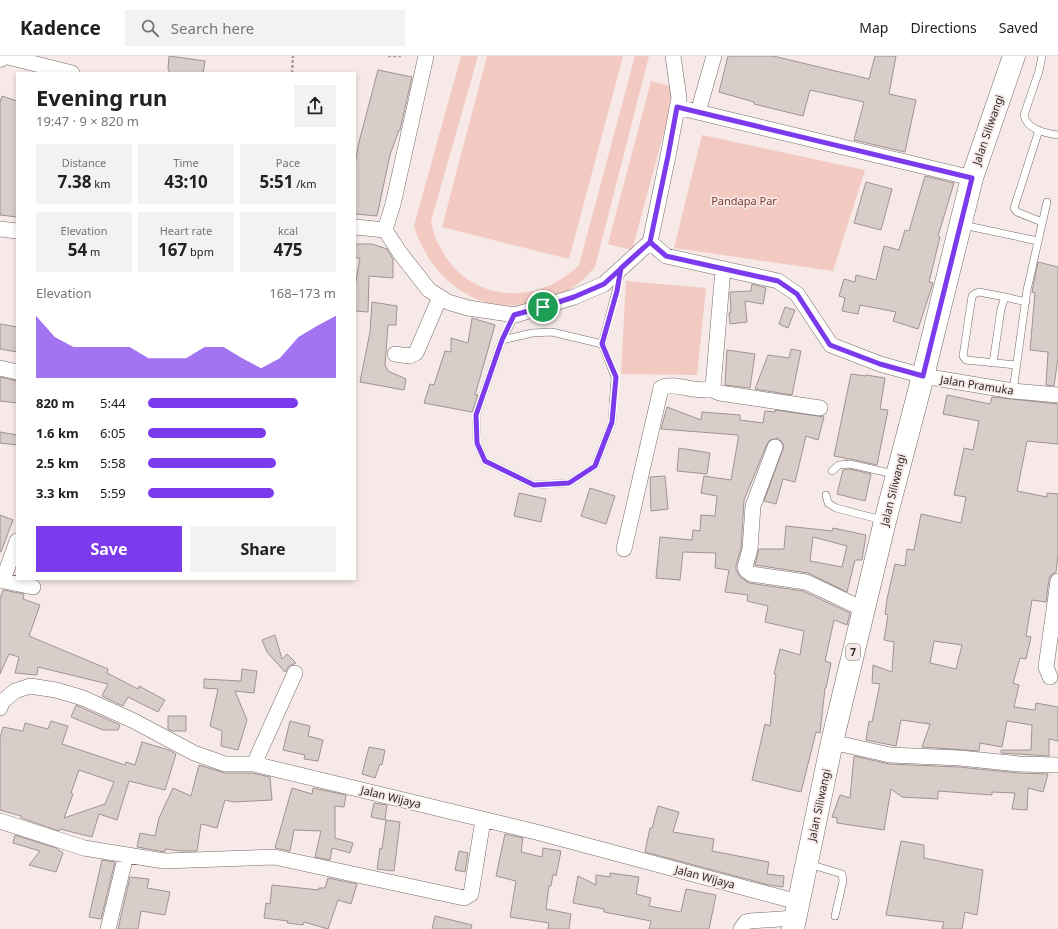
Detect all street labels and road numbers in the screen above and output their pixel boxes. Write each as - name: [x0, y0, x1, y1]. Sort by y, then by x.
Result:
- street label: Jalan Siliwangi: [968, 93, 1007, 168]
- street label: Jalan Pramuka: [938, 371, 1015, 398]
- street label: Jalan Siliwangi: [876, 452, 909, 528]
- road number: 7: [846, 644, 860, 660]
- street label: Jalan Siliwangi: [803, 767, 834, 843]
- street label: Jalan Wijaya: [358, 782, 423, 811]
- street label: Jalan Wijaya: [672, 861, 737, 892]

